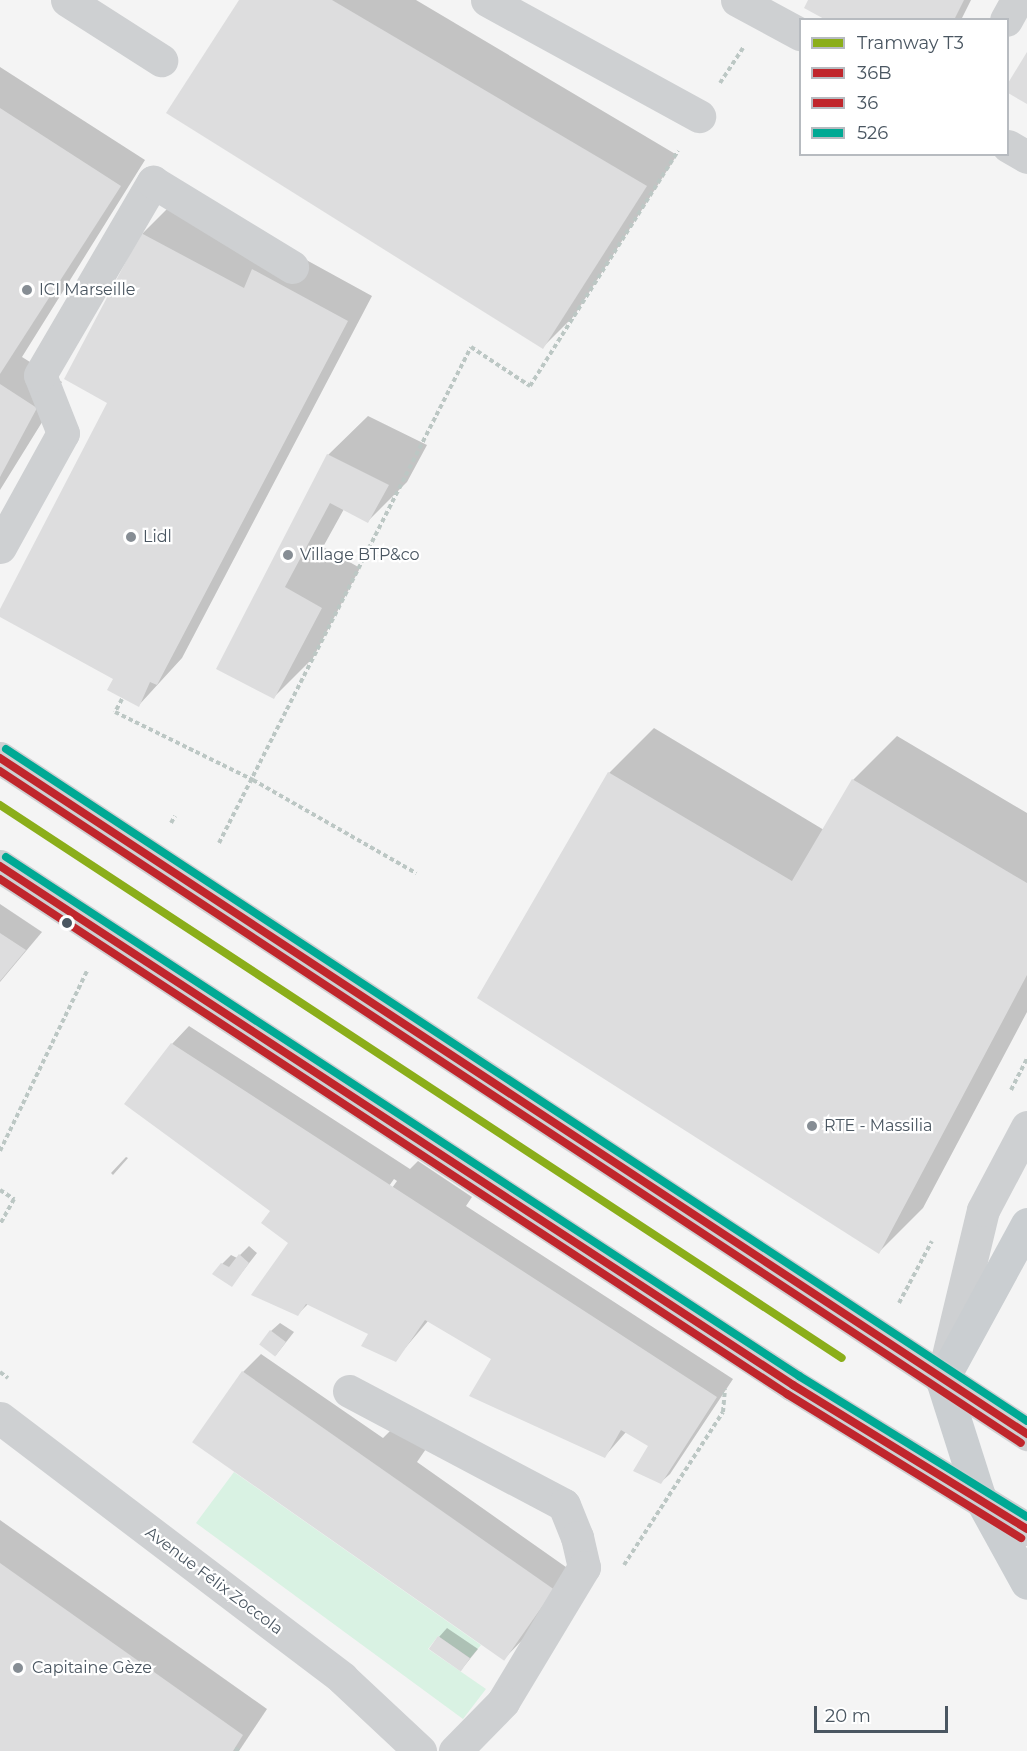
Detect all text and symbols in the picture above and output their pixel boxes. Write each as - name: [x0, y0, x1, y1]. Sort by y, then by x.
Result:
- legend: [799, 18, 1009, 156]
- text: Tramway T3: [857, 32, 964, 54]
- text: 36B: [857, 62, 892, 84]
- text: 36: [857, 92, 878, 114]
- text: 526: [857, 122, 888, 144]
- place label: ICI Marseille: [39, 280, 135, 300]
- marker: ICI Marseille: [20, 283, 34, 297]
- place label: Lidl: [143, 527, 172, 547]
- marker: Lidl: [124, 530, 138, 544]
- place label: Village BTP&co: [300, 545, 420, 565]
- marker: Village BTP&co: [281, 548, 295, 562]
- unlabelled marker: [61, 917, 73, 929]
- place label: RTE - Massilia: [824, 1116, 932, 1136]
- marker: RTE - Massilia: [805, 1119, 819, 1133]
- street label: Avenue Félix Zoccola: [141, 1523, 287, 1639]
- place label: Capitaine Gèze: [32, 1658, 152, 1678]
- marker: Capitaine Gèze: [9, 1659, 27, 1677]
- scale bar: [817, 1694, 950, 1732]
- text: 20 m: [825, 1705, 871, 1727]

